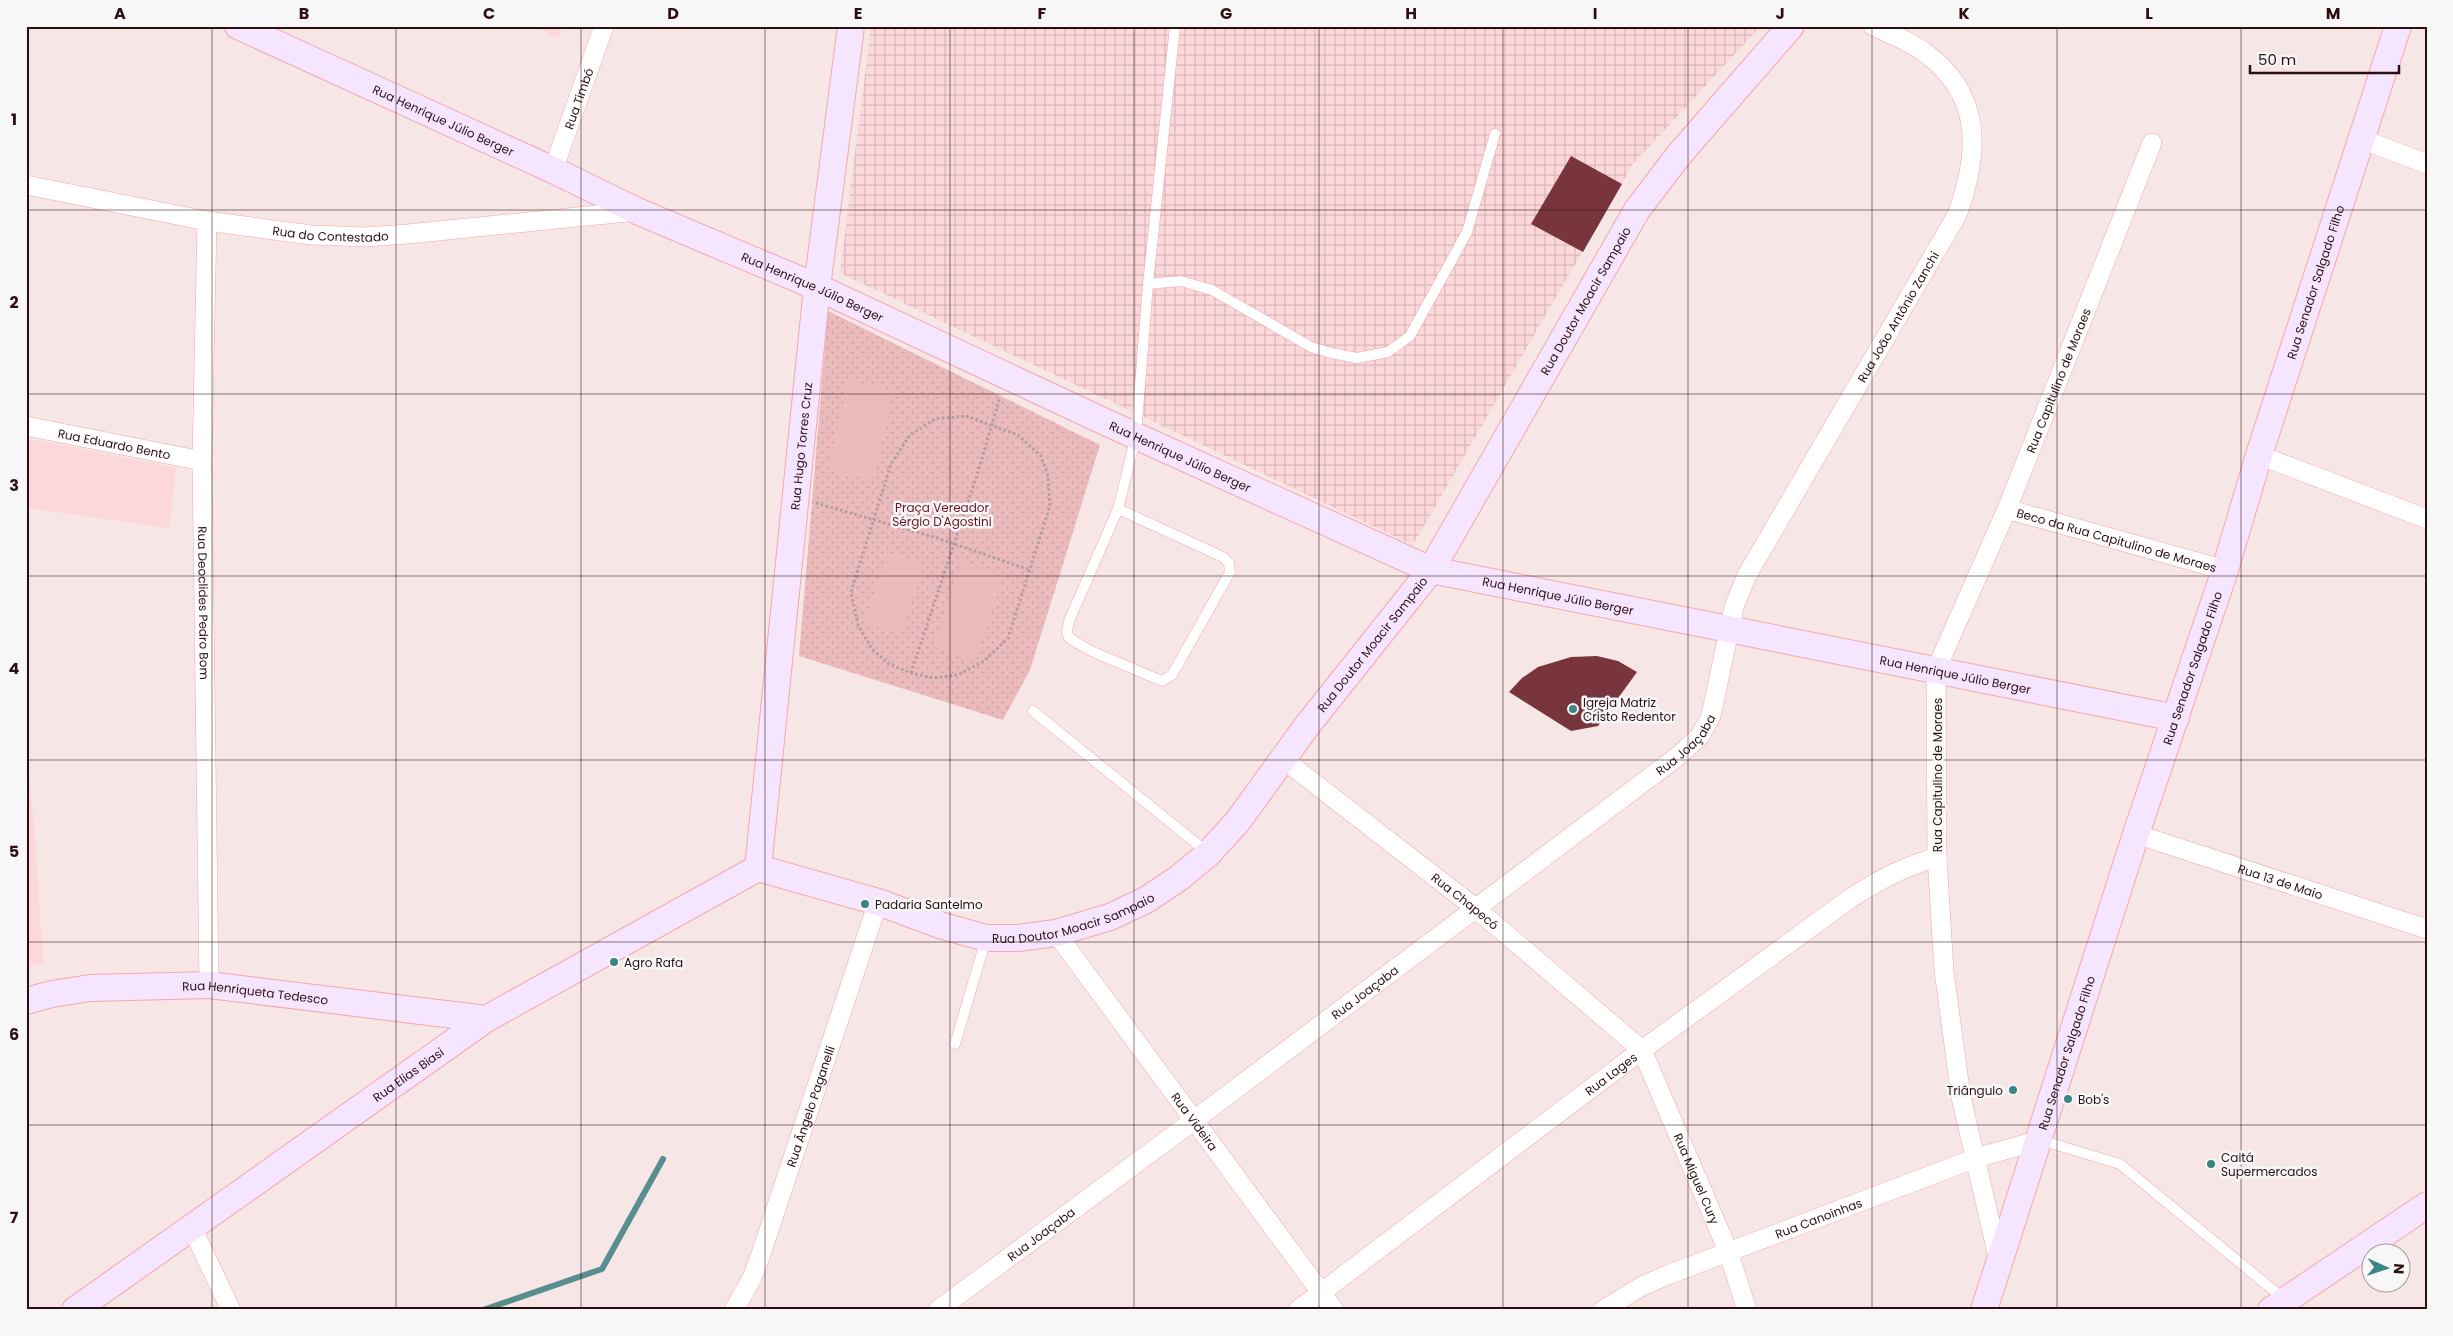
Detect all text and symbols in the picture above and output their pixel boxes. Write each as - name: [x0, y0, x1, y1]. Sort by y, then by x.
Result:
- text: A: [114, 2, 126, 25]
- text: B: [299, 2, 309, 25]
- text: C: [483, 2, 495, 25]
- text: D: [667, 2, 679, 25]
- text: E: [854, 2, 862, 25]
- text: F: [1038, 2, 1047, 25]
- text: G: [1220, 2, 1232, 25]
- text: H: [1405, 2, 1417, 25]
- text: I: [1593, 2, 1597, 25]
- text: J: [1775, 2, 1785, 25]
- text: K: [1958, 2, 1970, 25]
- text: L: [2145, 2, 2153, 25]
- text: M: [2326, 2, 2340, 25]
- scale bar: [2250, 42, 2399, 74]
- text: 50 m: [2258, 49, 2296, 70]
- street label: Rua Timbó: [560, 65, 597, 131]
- street label: Rua Henrique Júlio Berger: [370, 80, 518, 160]
- text: 1: [11, 108, 17, 131]
- street label: Rua Senador Salgado Filho: [2282, 203, 2348, 361]
- street label: Rua do Contestado: [272, 221, 390, 245]
- street label: Rua Doutor Moacir Sampaio: [1536, 223, 1634, 378]
- street label: Rua Henrique Júlio Berger: [739, 248, 887, 326]
- street label: Rua João Antônio Zanchi: [1853, 248, 1943, 385]
- text: 2: [9, 291, 19, 314]
- street label: Rua Capitulino de Moraes: [2022, 305, 2094, 455]
- street label: Rua Hugo Torres Cruz: [786, 381, 816, 511]
- street label: Rua Henrique Júlio Berger: [1107, 417, 1254, 496]
- street label: Rua Eduardo Bento: [56, 424, 172, 463]
- text: 3: [9, 474, 19, 497]
- park label: Praça Vereador Sérgio D'Agostini: [892, 499, 992, 530]
- street label: Beco da Rua Capitulino de Moraes: [2015, 504, 2219, 576]
- street label: Rua Deoclides Pedro Bom: [194, 526, 213, 680]
- street label: Rua Henrique Júlio Berger: [1481, 572, 1636, 619]
- street label: Rua Doutor Moacir Sampaio: [1313, 573, 1431, 715]
- street label: Rua Senador Salgado Filho: [2158, 589, 2226, 747]
- street label: Rua Henrique Júlio Berger: [1878, 651, 2033, 698]
- text: 4: [9, 657, 20, 680]
- place label: Igreja Matriz Cristo Redentor: [1583, 694, 1676, 725]
- street label: Rua Capitulino de Moraes: [1929, 698, 1946, 852]
- marker: Igreja Matriz Cristo Redentor: [1567, 703, 1579, 715]
- street label: Rua Joaçaba: [1652, 711, 1719, 779]
- text: 5: [9, 840, 19, 863]
- street label: Rua 13 de Maio: [2236, 859, 2325, 903]
- street label: Rua Chapecó: [1428, 869, 1503, 933]
- street label: Rua Doutor Moacir Sampaio: [992, 888, 1158, 947]
- place label: Padaria Santelmo: [875, 896, 983, 913]
- marker: Padaria Santelmo: [859, 898, 871, 910]
- place label: Agro Rafa: [624, 954, 683, 971]
- marker: Agro Rafa: [608, 956, 620, 968]
- street label: Rua Joaçaba: [1327, 961, 1402, 1023]
- street label: Rua Senador Salgado Filho: [2034, 973, 2099, 1132]
- street label: Rua Henriqueta Tedesco: [182, 976, 330, 1008]
- text: 6: [9, 1023, 19, 1046]
- street label: Rua Elias Biasi: [369, 1043, 447, 1105]
- street label: Rua Ângelo Paganelli: [782, 1043, 838, 1169]
- street label: Rua Lages: [1581, 1048, 1640, 1099]
- place label: Triângulo: [1947, 1082, 2003, 1099]
- marker: Triângulo: [2007, 1084, 2019, 1096]
- street label: Rua Videira: [1168, 1089, 1222, 1154]
- place label: Bob's: [2078, 1091, 2109, 1108]
- marker: Bob's: [2062, 1093, 2074, 1105]
- street label: Rua Miguel Cury: [1670, 1130, 1724, 1227]
- place label: Caitá Supermercados: [2221, 1149, 2317, 1180]
- marker: Caitá Supermercados: [2205, 1158, 2217, 1170]
- street label: Rua Canoinhas: [1773, 1194, 1864, 1242]
- street label: Rua Joaçaba: [1004, 1203, 1078, 1264]
- text: 7: [10, 1206, 19, 1229]
- north arrow: [2360, 1244, 2410, 1294]
- text: N: [2389, 1263, 2409, 1274]

